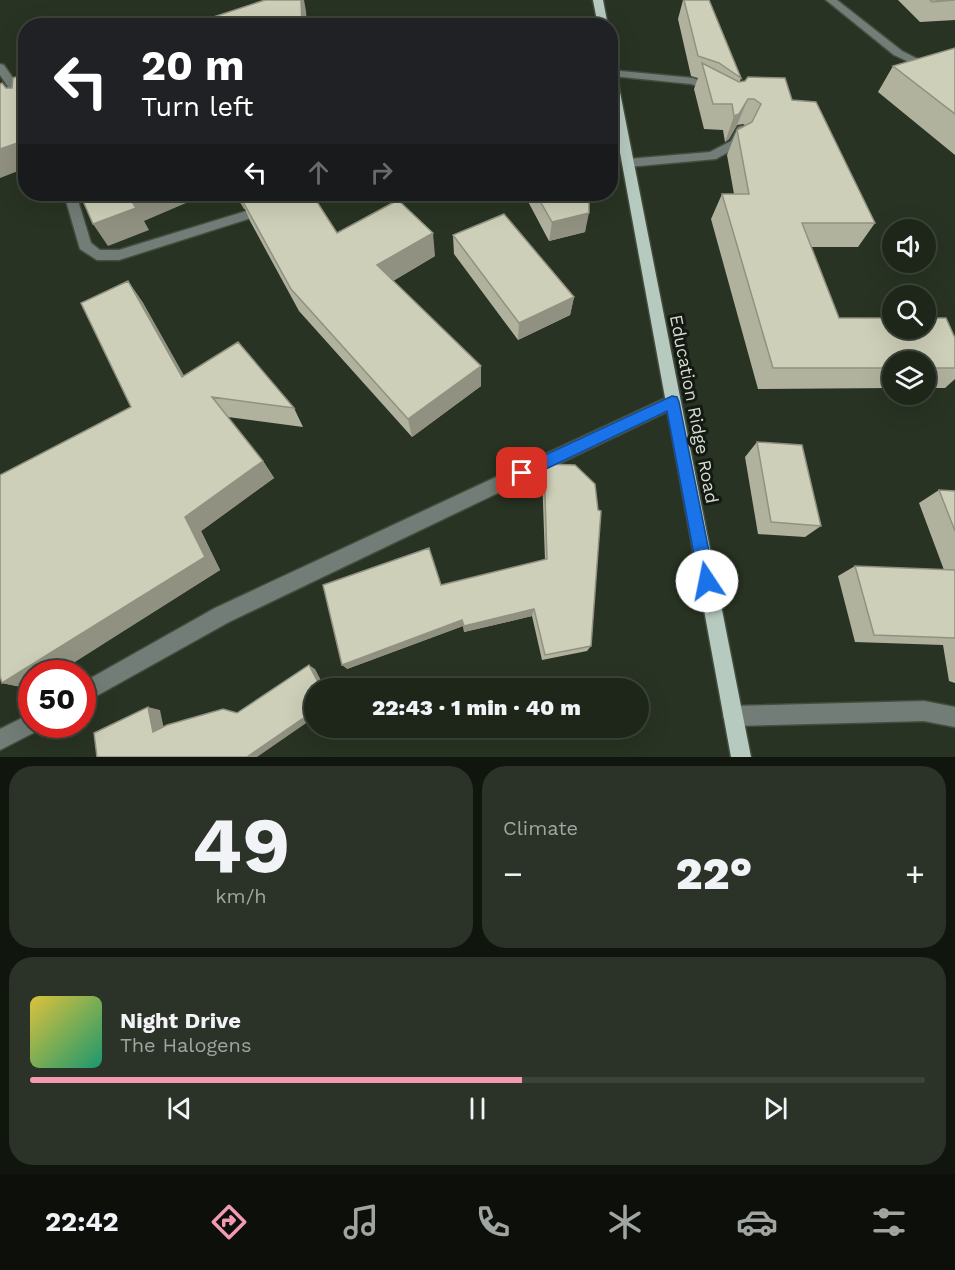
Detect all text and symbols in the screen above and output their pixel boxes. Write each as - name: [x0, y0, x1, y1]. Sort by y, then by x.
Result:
- text: 20 m: [141, 41, 245, 90]
- icon: left: [42, 42, 120, 120]
- text: Turn left: [141, 91, 253, 123]
- icon: left: [239, 156, 272, 189]
- icon: ahead: [302, 156, 335, 189]
- icon: right: [365, 156, 398, 189]
- map controls: [882, 219, 936, 405]
- button: sound: [882, 219, 936, 273]
- button: search: [882, 285, 936, 339]
- street label: Education Ridge Road: [666, 313, 723, 505]
- button: layers: [882, 351, 936, 405]
- pin: [496, 447, 547, 498]
- icon: arrive: [505, 456, 538, 489]
- position arrow: [675, 549, 739, 613]
- speed limit sign: 50: [18, 660, 96, 738]
- text: 22:43 · 1 min · 40 m: [372, 695, 581, 720]
- text: 49: [192, 799, 290, 891]
- text: Climate: [503, 816, 578, 840]
- text: 22°: [676, 847, 752, 900]
- text: −: [503, 854, 523, 893]
- text: +: [905, 854, 925, 893]
- text: km/h: [215, 884, 267, 908]
- text: Night Drive: [120, 1008, 241, 1033]
- text: The Halogens: [120, 1033, 252, 1057]
- icon: previous: [163, 1092, 196, 1125]
- icon: pause: [461, 1092, 494, 1125]
- icon: next: [759, 1092, 792, 1125]
- icon: directions: [208, 1201, 250, 1243]
- icon: music: [340, 1201, 382, 1243]
- icon: phone: [472, 1201, 514, 1243]
- icon: climate: [604, 1201, 646, 1243]
- icon: car: [736, 1201, 778, 1243]
- icon: filters: [868, 1201, 910, 1243]
- text: 22:42: [45, 1206, 119, 1238]

